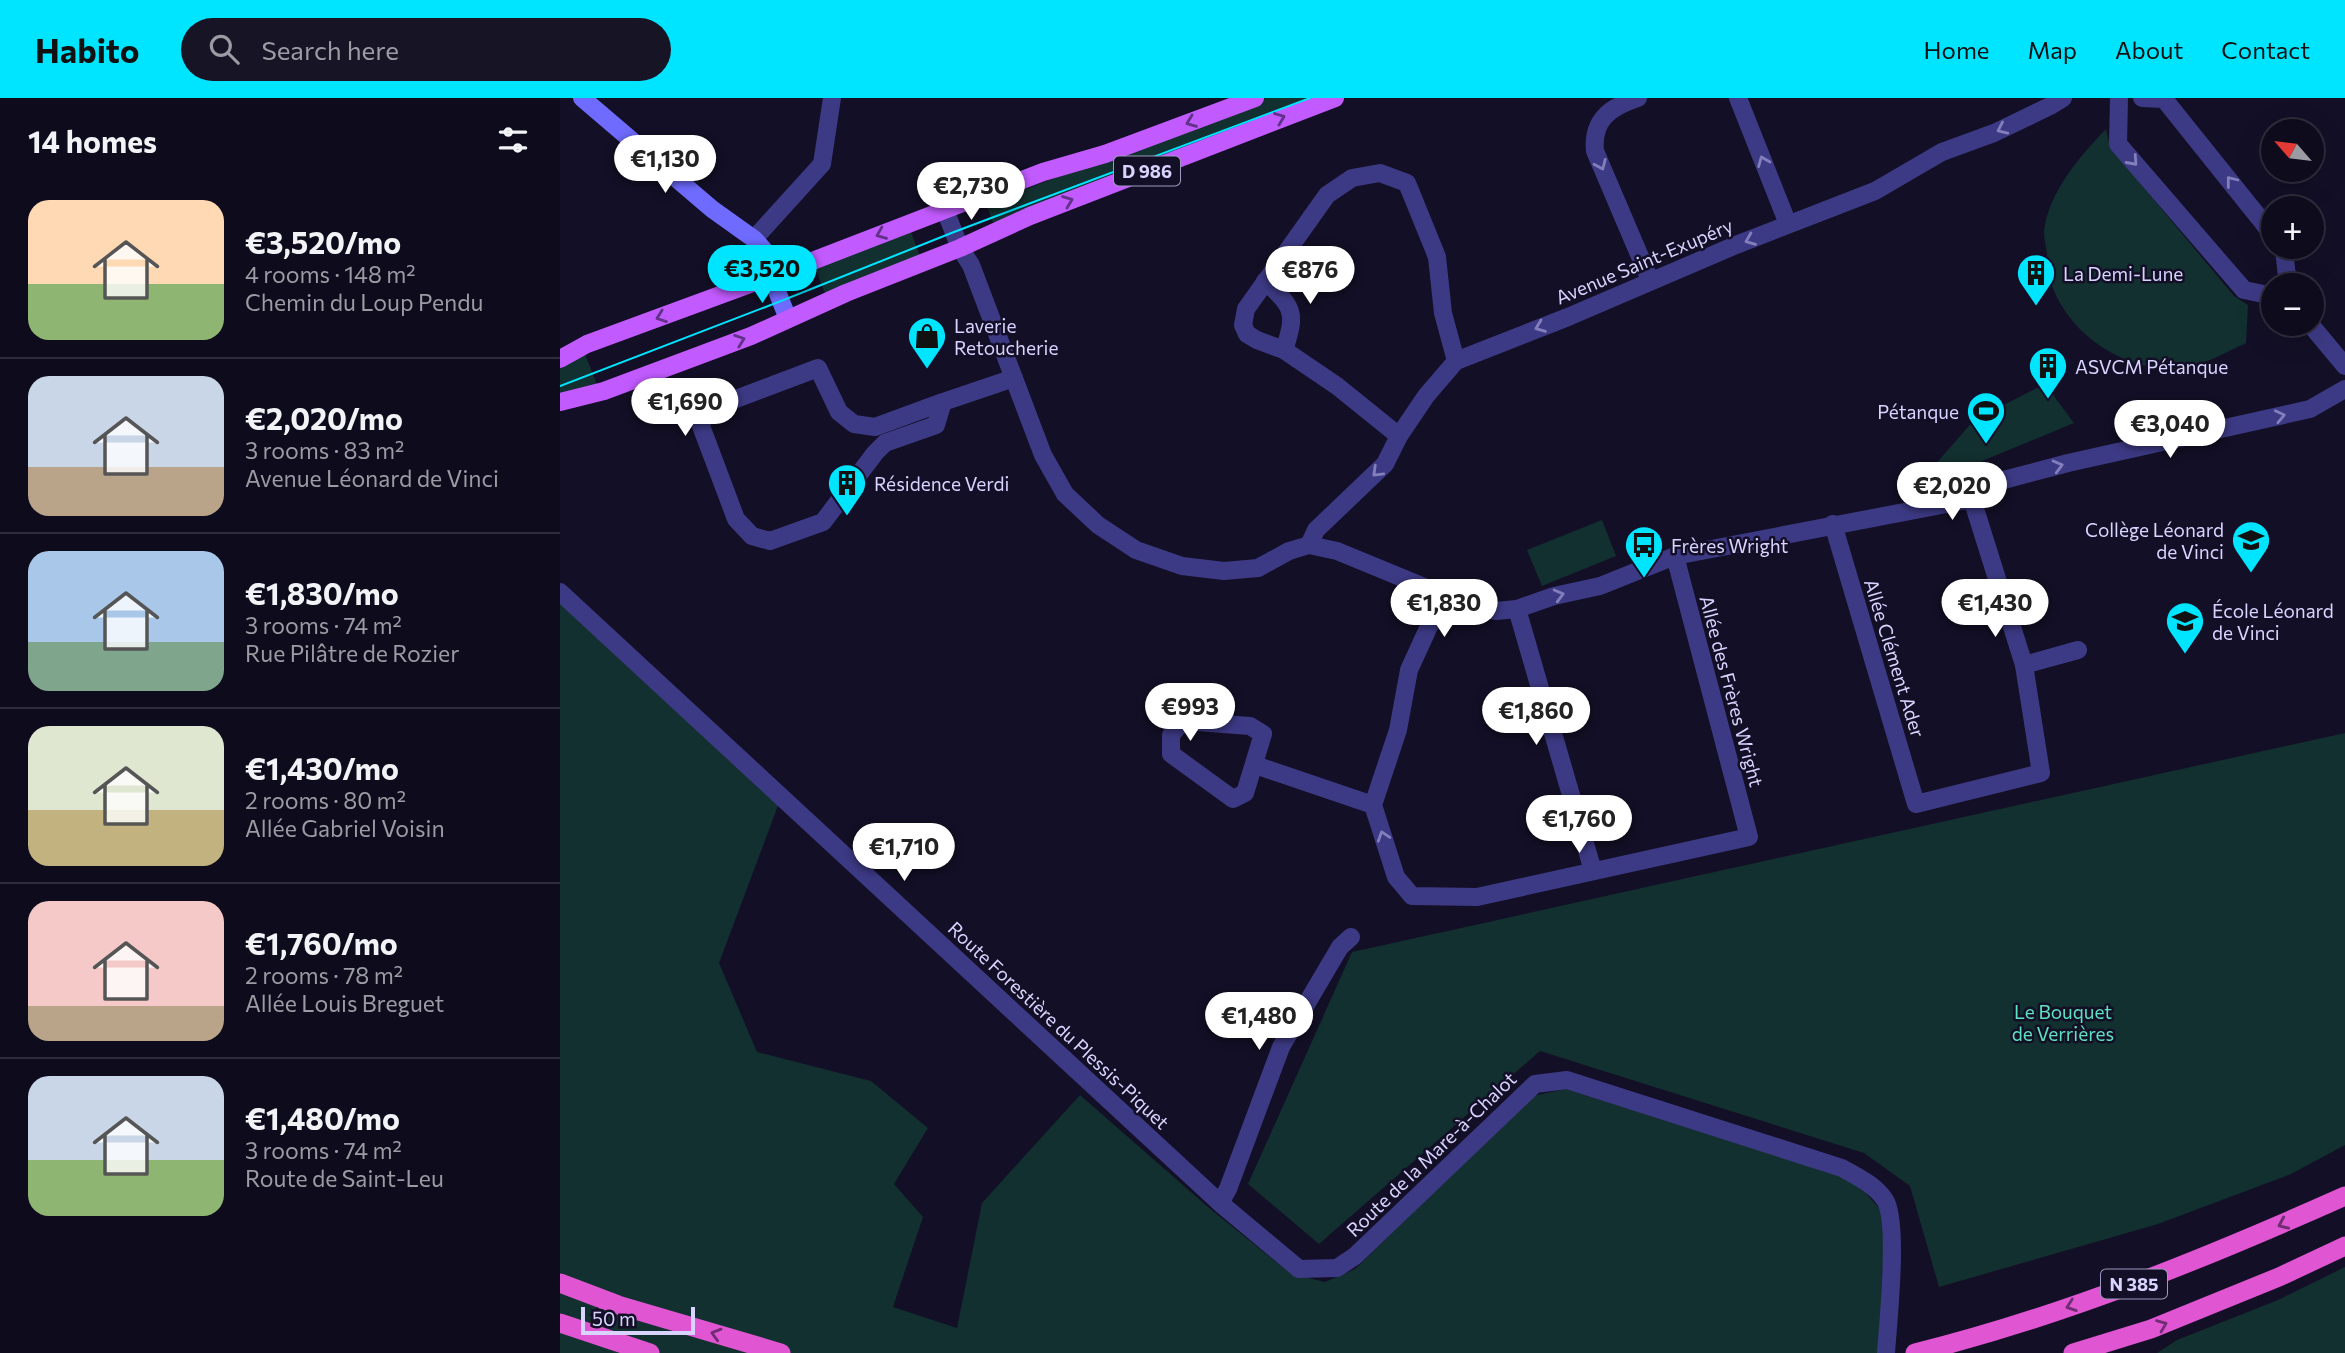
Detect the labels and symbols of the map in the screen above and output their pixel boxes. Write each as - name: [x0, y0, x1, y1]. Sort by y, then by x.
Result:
- one-way arrow: [1273, 113, 1285, 127]
- one-way arrow: [1185, 114, 1197, 128]
- north arrow: [2261, 119, 2324, 182]
- one-way arrow: [1997, 121, 2009, 135]
- pin: €1,130: [608, 136, 722, 195]
- one-way arrow: [2124, 153, 2137, 166]
- road number: D 986: [1114, 156, 1180, 186]
- one-way arrow: [1757, 156, 1771, 169]
- one-way arrow: [1593, 158, 1607, 170]
- pin: €2,730: [914, 162, 1028, 222]
- one-way arrow: [2226, 177, 2239, 189]
- one-way arrow: [1061, 196, 1073, 210]
- street label: Avenue Saint-Exupéry: [1552, 213, 1736, 309]
- one-way arrow: [876, 226, 888, 240]
- one-way arrow: [1745, 231, 1757, 245]
- pin: €3,520: [705, 246, 819, 305]
- pin: €876: [1269, 246, 1351, 306]
- building icon: La Demi-Lune: [2015, 252, 2057, 307]
- place label: La Demi-Lune: [2063, 262, 2183, 285]
- one-way arrow: [656, 309, 668, 323]
- place label: Laverie Retoucherie: [954, 314, 1058, 359]
- shop icon: Laverie Retoucherie: [906, 315, 948, 370]
- one-way arrow: [1535, 319, 1547, 333]
- one-way arrow: [733, 334, 745, 348]
- building icon: ASVCM Pétanque: [2027, 345, 2069, 400]
- place label: ASVCM Pétanque: [2075, 355, 2228, 378]
- pin: €1,690: [628, 378, 742, 438]
- sports icon: Pétanque: [1965, 390, 2007, 445]
- place label: Pétanque: [1877, 400, 1959, 423]
- pin: €3,040: [2113, 400, 2227, 460]
- one-way arrow: [2273, 409, 2285, 424]
- one-way arrow: [2051, 460, 2063, 474]
- building icon: Résidence Verdi: [826, 462, 868, 517]
- pin: €2,020: [1895, 462, 2009, 522]
- one-way arrow: [1372, 463, 1385, 476]
- place label: Résidence Verdi: [874, 472, 1009, 495]
- place label: Collège Léonard de Vinci: [2085, 518, 2224, 563]
- school or university icon: Collège Léonard de Vinci: [2230, 519, 2272, 574]
- bus stop icon: Frères Wright: [1623, 524, 1665, 579]
- place label: Frères Wright: [1671, 534, 1789, 557]
- street label: Allée Clément Ader: [1860, 576, 1930, 740]
- pin: €1,830: [1387, 580, 1501, 639]
- pin: €1,430: [1938, 580, 2052, 639]
- one-way arrow: [1553, 589, 1565, 603]
- street label: Allée des Frères Wright: [1695, 593, 1769, 789]
- place label: École Léonard de Vinci: [2212, 599, 2334, 644]
- school or university icon: École Léonard de Vinci: [2164, 600, 2206, 655]
- pin: €993: [1149, 684, 1231, 743]
- pin: €1,860: [1479, 688, 1593, 747]
- pin: €1,760: [1522, 796, 1636, 855]
- pin: €1,710: [847, 824, 961, 883]
- one-way arrow: [1376, 830, 1391, 842]
- street label: Route Forestière du Plessis-Piquet: [944, 916, 1174, 1134]
- pin: €1,480: [1202, 992, 1316, 1052]
- park label: Le Bouquet de Verrières: [2012, 1000, 2114, 1045]
- street label: Route de la Mare-à-Chalot: [1341, 1067, 1521, 1241]
- one-way arrow: [2278, 1216, 2290, 1230]
- road number: N 385: [2101, 1269, 2167, 1298]
- one-way arrow: [2065, 1298, 2077, 1312]
- scale bar: [581, 1304, 695, 1336]
- one-way arrow: [2155, 1319, 2167, 1333]
- one-way arrow: [710, 1327, 722, 1342]

